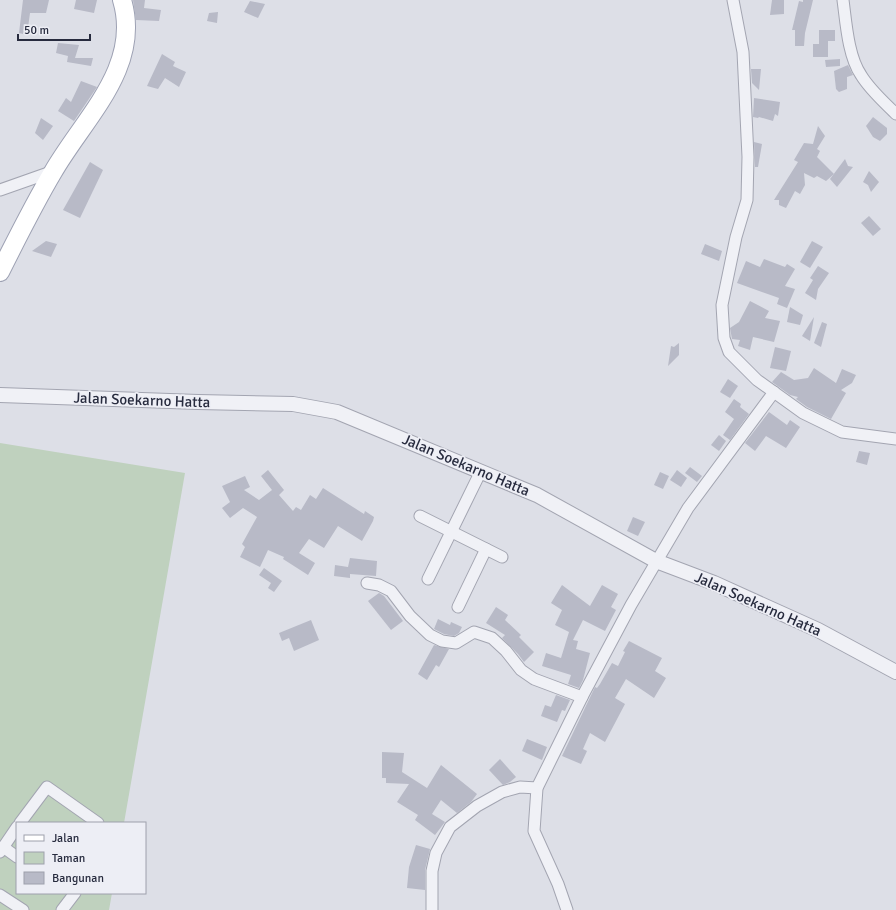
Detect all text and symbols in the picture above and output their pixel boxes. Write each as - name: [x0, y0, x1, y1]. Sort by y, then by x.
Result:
- scale bar: [18, 16, 90, 42]
- text: 50 m: [24, 23, 49, 38]
- street label: Jalan Soekarno Hatta: [73, 389, 211, 411]
- street label: Jalan Soekarno Hatta: [400, 430, 532, 500]
- street label: Jalan Soekarno Hatta: [692, 568, 824, 640]
- legend: [16, 822, 146, 894]
- text: Jalan: [52, 831, 79, 846]
- text: Taman: [52, 851, 85, 866]
- text: Bangunan: [52, 871, 104, 886]

